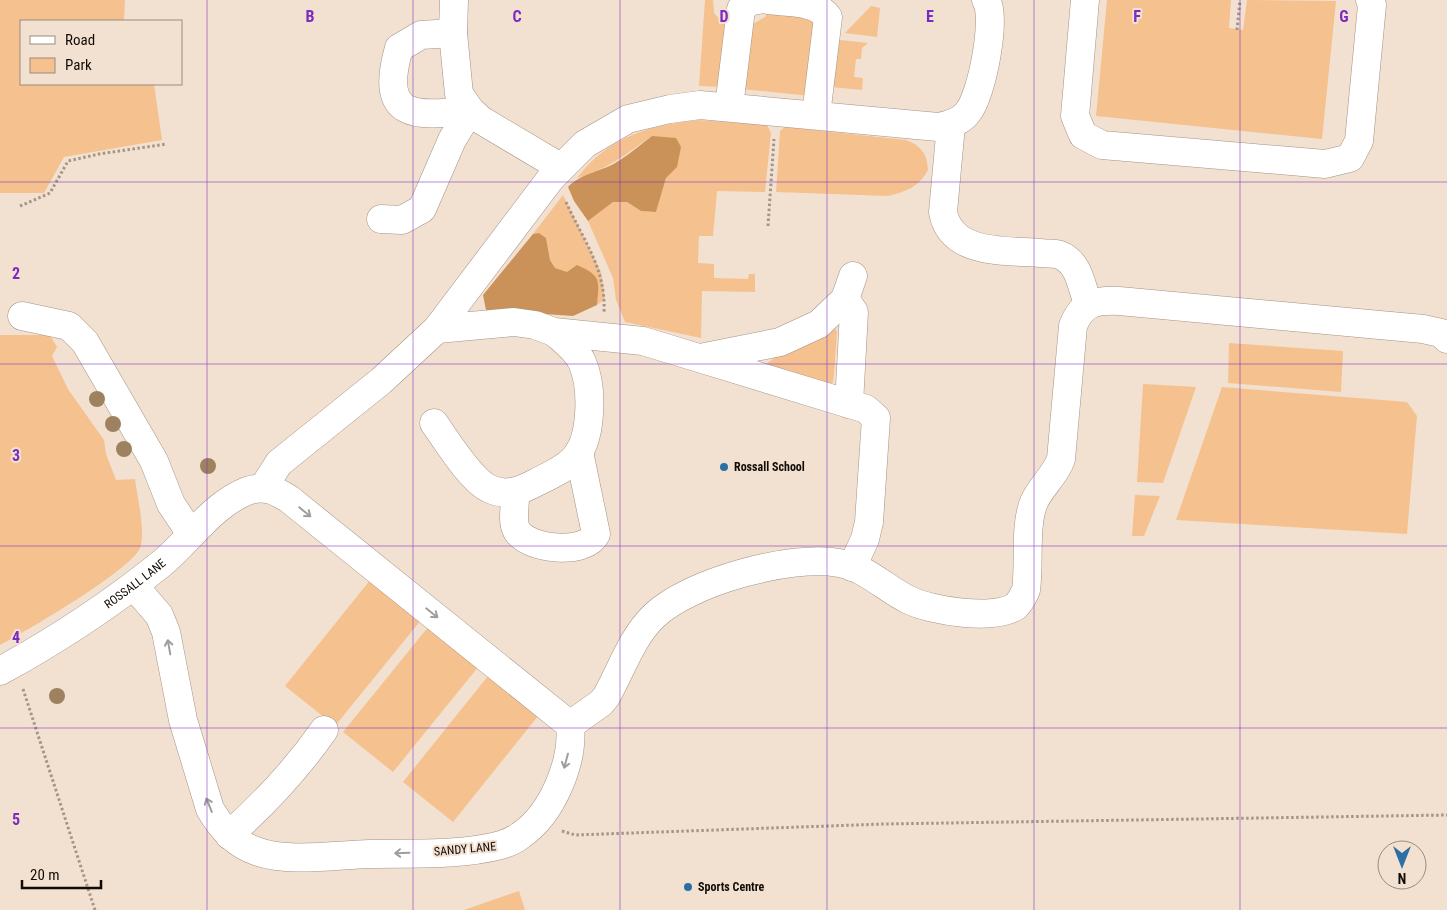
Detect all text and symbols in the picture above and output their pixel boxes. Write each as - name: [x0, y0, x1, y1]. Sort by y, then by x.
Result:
- text: B: [306, 7, 315, 26]
- text: C: [512, 7, 522, 26]
- text: D: [719, 7, 729, 26]
- text: E: [926, 7, 934, 26]
- text: F: [1133, 7, 1141, 26]
- text: G: [1339, 7, 1349, 26]
- legend: [20, 20, 182, 85]
- text: Road: [65, 31, 95, 49]
- text: Park: [65, 56, 92, 74]
- text: 2: [12, 264, 20, 283]
- text: 3: [12, 446, 20, 465]
- place label: Rossall School: [734, 460, 805, 474]
- marker: Rossall School: [718, 461, 730, 473]
- one-way arrow: [298, 506, 311, 517]
- street label: ROSSALL LANE: [102, 556, 169, 611]
- one-way arrow: [425, 608, 438, 619]
- text: 4: [12, 628, 20, 647]
- one-way arrow: [164, 640, 174, 656]
- one-way arrow: [560, 753, 570, 769]
- one-way arrow: [203, 798, 213, 813]
- text: 5: [12, 810, 20, 829]
- street label: SANDY LANE: [433, 839, 497, 859]
- north arrow: [1377, 840, 1427, 890]
- one-way arrow: [394, 848, 410, 858]
- scale bar: [22, 858, 101, 890]
- text: 20 m: [30, 866, 60, 884]
- text: N: [1398, 870, 1406, 886]
- place label: Sports Centre: [698, 880, 765, 894]
- marker: Sports Centre: [682, 881, 694, 893]

